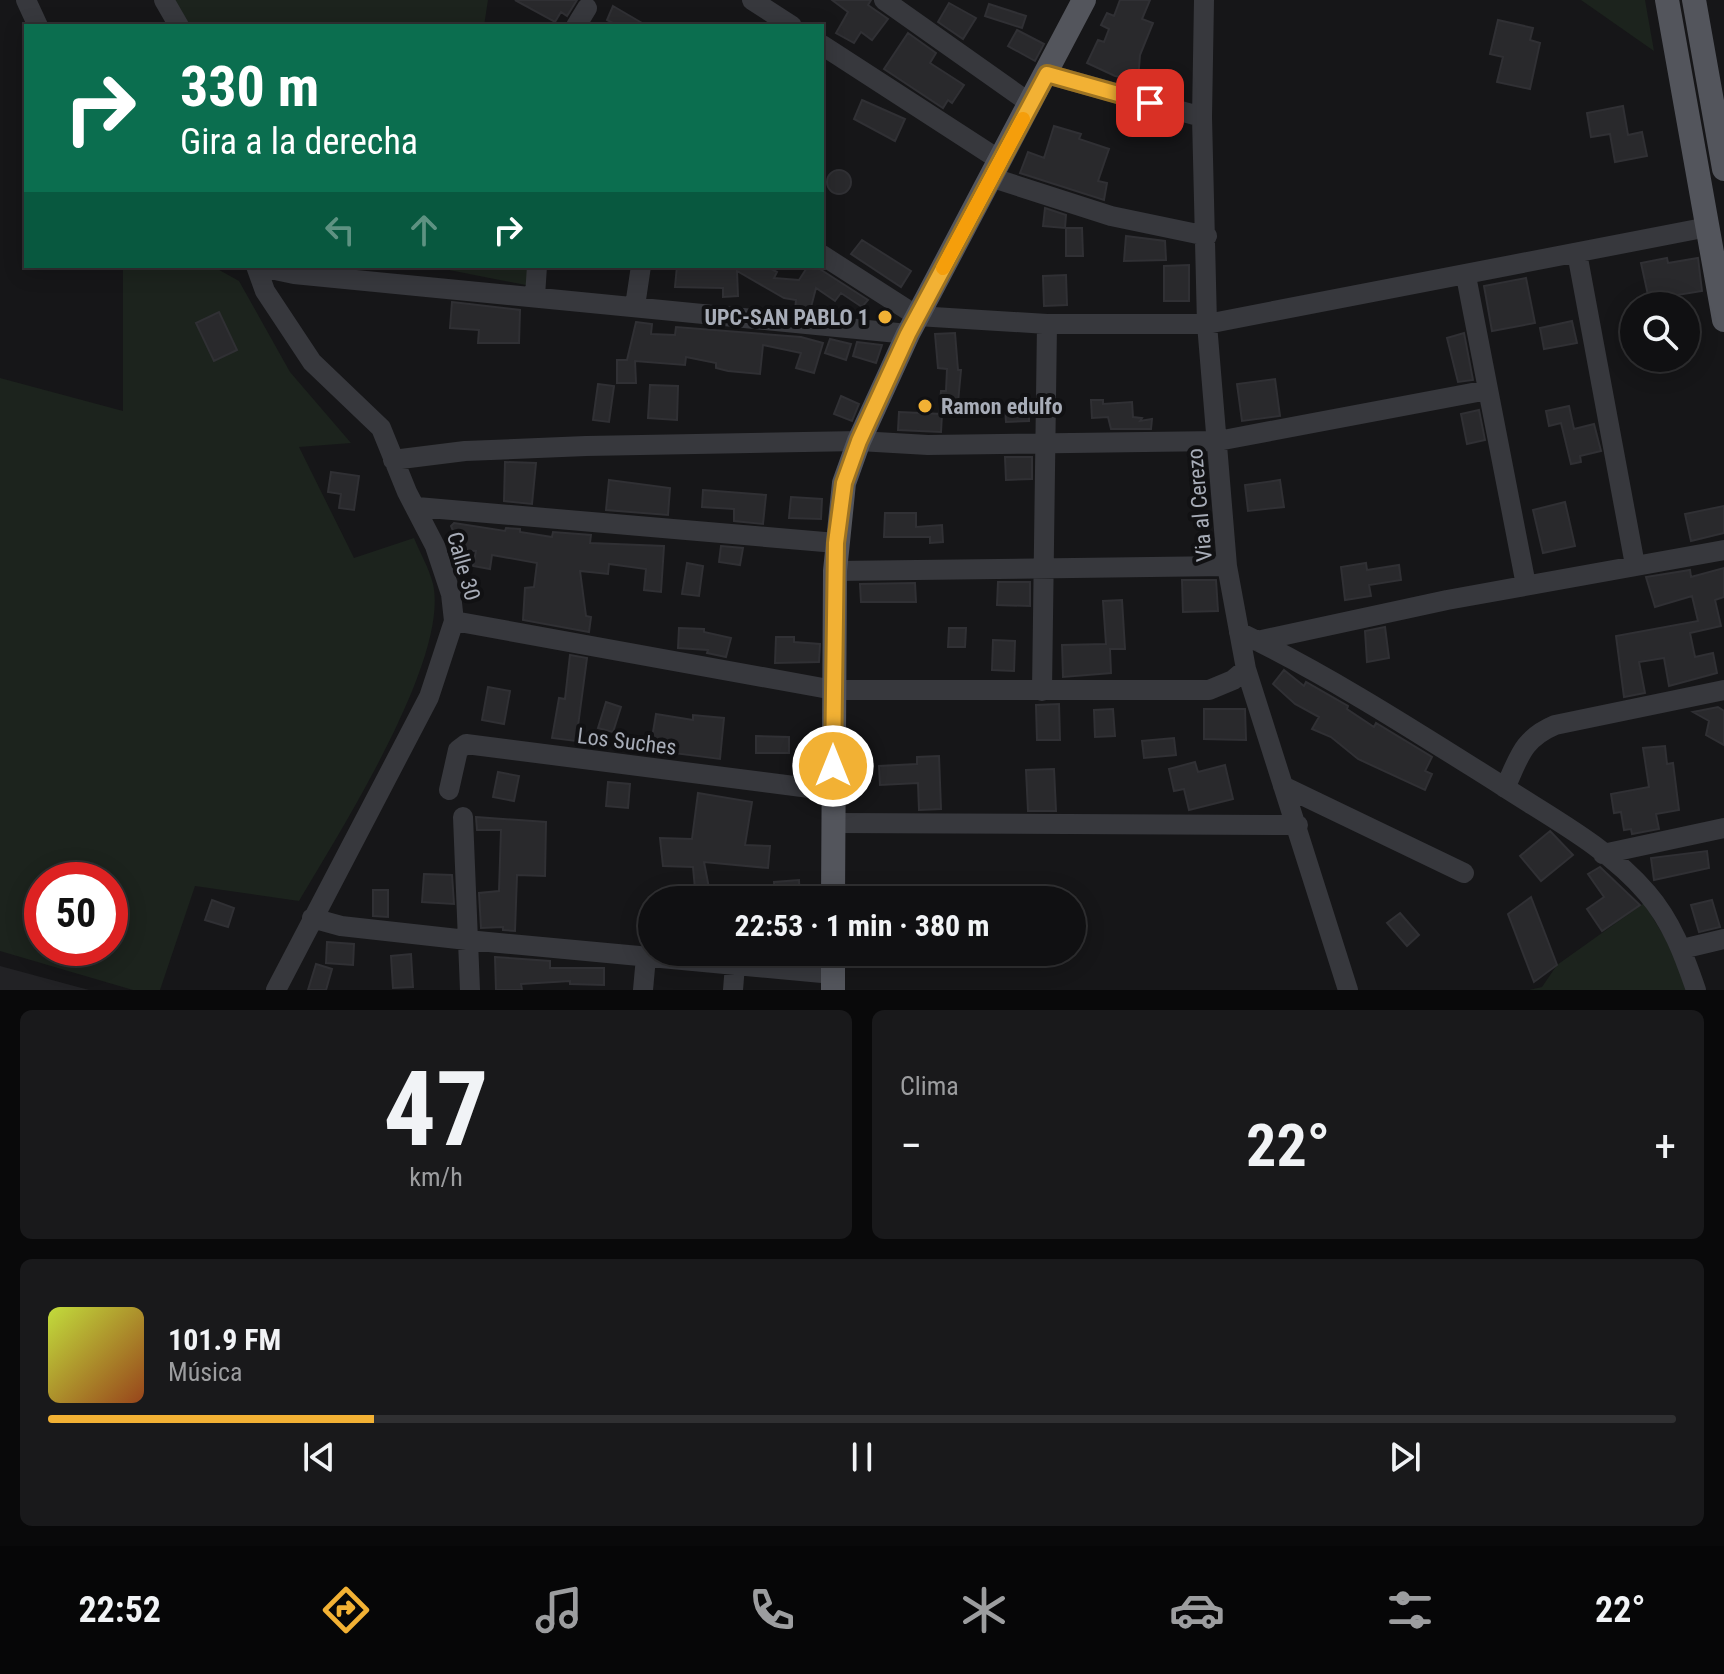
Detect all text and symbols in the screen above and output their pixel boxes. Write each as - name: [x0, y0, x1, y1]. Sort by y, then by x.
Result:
- text: 330 m: [180, 54, 319, 120]
- icon: right: [48, 56, 152, 160]
- pin: [1116, 69, 1184, 137]
- icon: arrive: [1128, 81, 1172, 125]
- text: Gira a la derecha: [180, 121, 418, 163]
- icon: left: [318, 208, 362, 252]
- icon: ahead: [402, 208, 446, 252]
- icon: right: [486, 208, 530, 252]
- map controls: [1620, 292, 1700, 372]
- button: search: [1620, 292, 1700, 372]
- place label: UPC-SAN PABLO 1: [705, 305, 869, 330]
- marker: UPC-SAN PABLO 1: [876, 308, 894, 326]
- place label: Ramon edulfo: [941, 394, 1063, 419]
- marker: Ramon edulfo: [916, 397, 934, 415]
- street label: Via al Cerezo: [1182, 447, 1217, 563]
- street label: Calle 30: [442, 529, 485, 603]
- street label: Los Suches: [576, 723, 678, 760]
- position arrow: [791, 724, 875, 808]
- speed limit sign: 50: [24, 862, 128, 966]
- text: 22:53 · 1 min · 380 m: [735, 908, 989, 943]
- text: 47: [383, 1049, 489, 1170]
- text: Clima: [900, 1071, 959, 1101]
- text: 22°: [1246, 1110, 1330, 1181]
- text: −: [900, 1120, 922, 1172]
- text: +: [1654, 1120, 1676, 1172]
- text: km/h: [409, 1162, 463, 1192]
- text: 101.9 FM: [168, 1322, 281, 1357]
- text: Música: [168, 1357, 243, 1387]
- icon: previous: [297, 1435, 341, 1479]
- icon: pause: [840, 1435, 884, 1479]
- icon: next: [1383, 1435, 1427, 1479]
- icon: directions: [318, 1582, 374, 1638]
- icon: music: [531, 1582, 587, 1638]
- icon: phone: [744, 1582, 800, 1638]
- icon: climate: [956, 1582, 1012, 1638]
- icon: car: [1169, 1582, 1225, 1638]
- icon: filters: [1382, 1582, 1438, 1638]
- text: 22:52: [78, 1589, 161, 1631]
- text: 22°: [1595, 1589, 1645, 1631]

